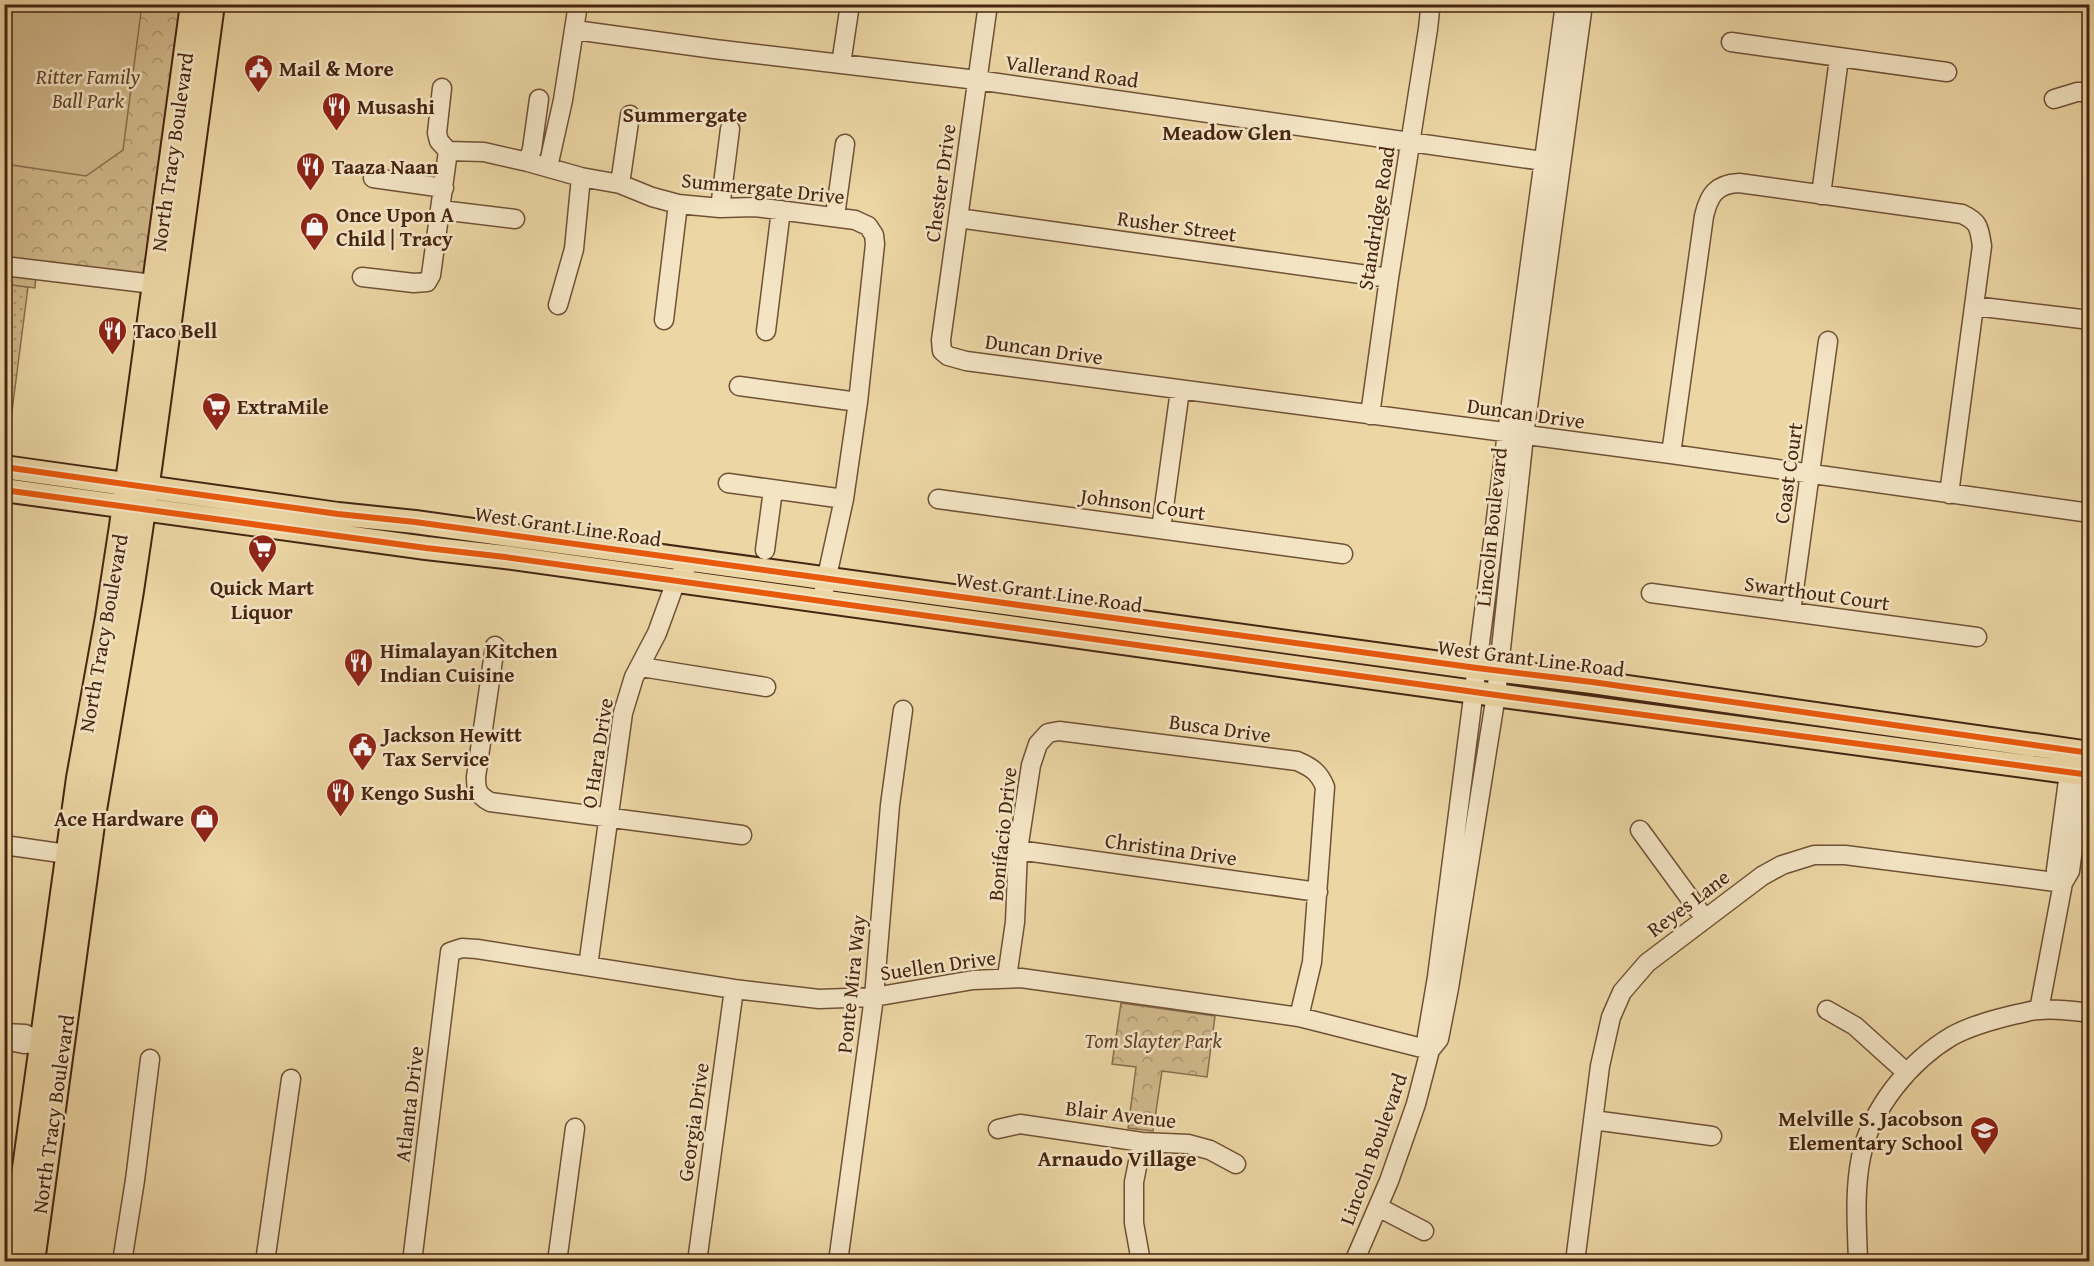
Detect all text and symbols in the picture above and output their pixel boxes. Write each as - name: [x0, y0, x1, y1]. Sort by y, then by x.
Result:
- street label: Vallerand Road: [1003, 46, 1141, 96]
- street label: North Tracy Boulevard: [143, 50, 201, 254]
- public building icon: Mail & More: [242, 52, 274, 94]
- place label: Mail & More: [279, 53, 394, 84]
- park label: Ritter Family Ball Park: [35, 61, 141, 116]
- restaurant icon: Musashi: [320, 90, 352, 132]
- place label: Musashi: [357, 91, 435, 122]
- district label: Summergate: [623, 98, 748, 130]
- district label: Meadow Glen: [1162, 116, 1292, 148]
- street label: Chester Drive: [916, 122, 964, 244]
- street label: Standridge Road: [1349, 143, 1403, 292]
- restaurant icon: Taaza Naan: [295, 150, 327, 192]
- place label: Taaza Naan: [332, 151, 439, 182]
- street label: Summergate Drive: [680, 164, 846, 212]
- place label: Once Upon A Child | Tracy: [336, 199, 455, 254]
- street label: Rusher Street: [1116, 202, 1239, 250]
- shop icon: Once Upon A Child | Tracy: [299, 210, 331, 252]
- restaurant icon: Taco Bell: [96, 314, 128, 356]
- place label: Taco Bell: [133, 315, 218, 346]
- street label: Duncan Drive: [983, 325, 1105, 373]
- street label: Duncan Drive: [1465, 389, 1587, 437]
- supermarket icon: ExtraMile: [200, 390, 232, 432]
- place label: ExtraMile: [237, 391, 329, 422]
- street label: Coast Court: [1766, 420, 1811, 526]
- street label: Lincoln Boulevard: [1467, 445, 1515, 608]
- street label: Johnson Court: [1076, 479, 1208, 528]
- street label: West Grant Line Road: [473, 498, 664, 555]
- street label: North Tracy Boulevard: [70, 531, 136, 735]
- supermarket icon: Quick Mart Liquor: [246, 532, 278, 574]
- street label: West Grant Line Road: [954, 564, 1145, 621]
- street label: Swarthout Court: [1742, 567, 1892, 619]
- place label: Quick Mart Liquor: [210, 572, 314, 627]
- street label: West Grant Line Road: [1436, 631, 1627, 685]
- place label: Himalayan Kitchen Indian Cuisine: [380, 635, 558, 690]
- restaurant icon: Himalayan Kitchen Indian Cuisine: [343, 646, 375, 688]
- street label: O Hara Drive: [573, 695, 621, 810]
- street label: Busca Drive: [1167, 706, 1273, 751]
- place label: Jackson Hewitt Tax Service: [380, 719, 522, 774]
- public building icon: Jackson Hewitt Tax Service: [346, 730, 378, 772]
- street label: Bonifacio Drive: [980, 765, 1024, 903]
- restaurant icon: Kengo Sushi: [324, 776, 356, 818]
- place label: Kengo Sushi: [361, 777, 475, 808]
- shop icon: Ace Hardware: [189, 802, 221, 844]
- place label: Ace Hardware: [54, 803, 184, 834]
- street label: Christina Drive: [1103, 824, 1239, 874]
- street label: Reyes Lane: [1640, 861, 1736, 944]
- street label: Ponte Mira Way: [828, 913, 874, 1055]
- street label: Suellen Drive: [878, 942, 998, 988]
- street label: North Tracy Boulevard: [24, 1012, 82, 1216]
- park label: Tom Slayter Park: [1084, 1025, 1222, 1056]
- street label: Atlanta Drive: [386, 1044, 432, 1164]
- street label: Georgia Drive: [669, 1060, 717, 1183]
- street label: Lincoln Boulevard: [1331, 1068, 1415, 1229]
- street label: Blair Avenue: [1064, 1092, 1178, 1136]
- place label: Melville S. Jacobson Elementary School: [1778, 1103, 1964, 1158]
- school or university icon: Melville S. Jacobson Elementary School: [1968, 1114, 2000, 1156]
- district label: Arnaudo Village: [1037, 1142, 1197, 1174]

